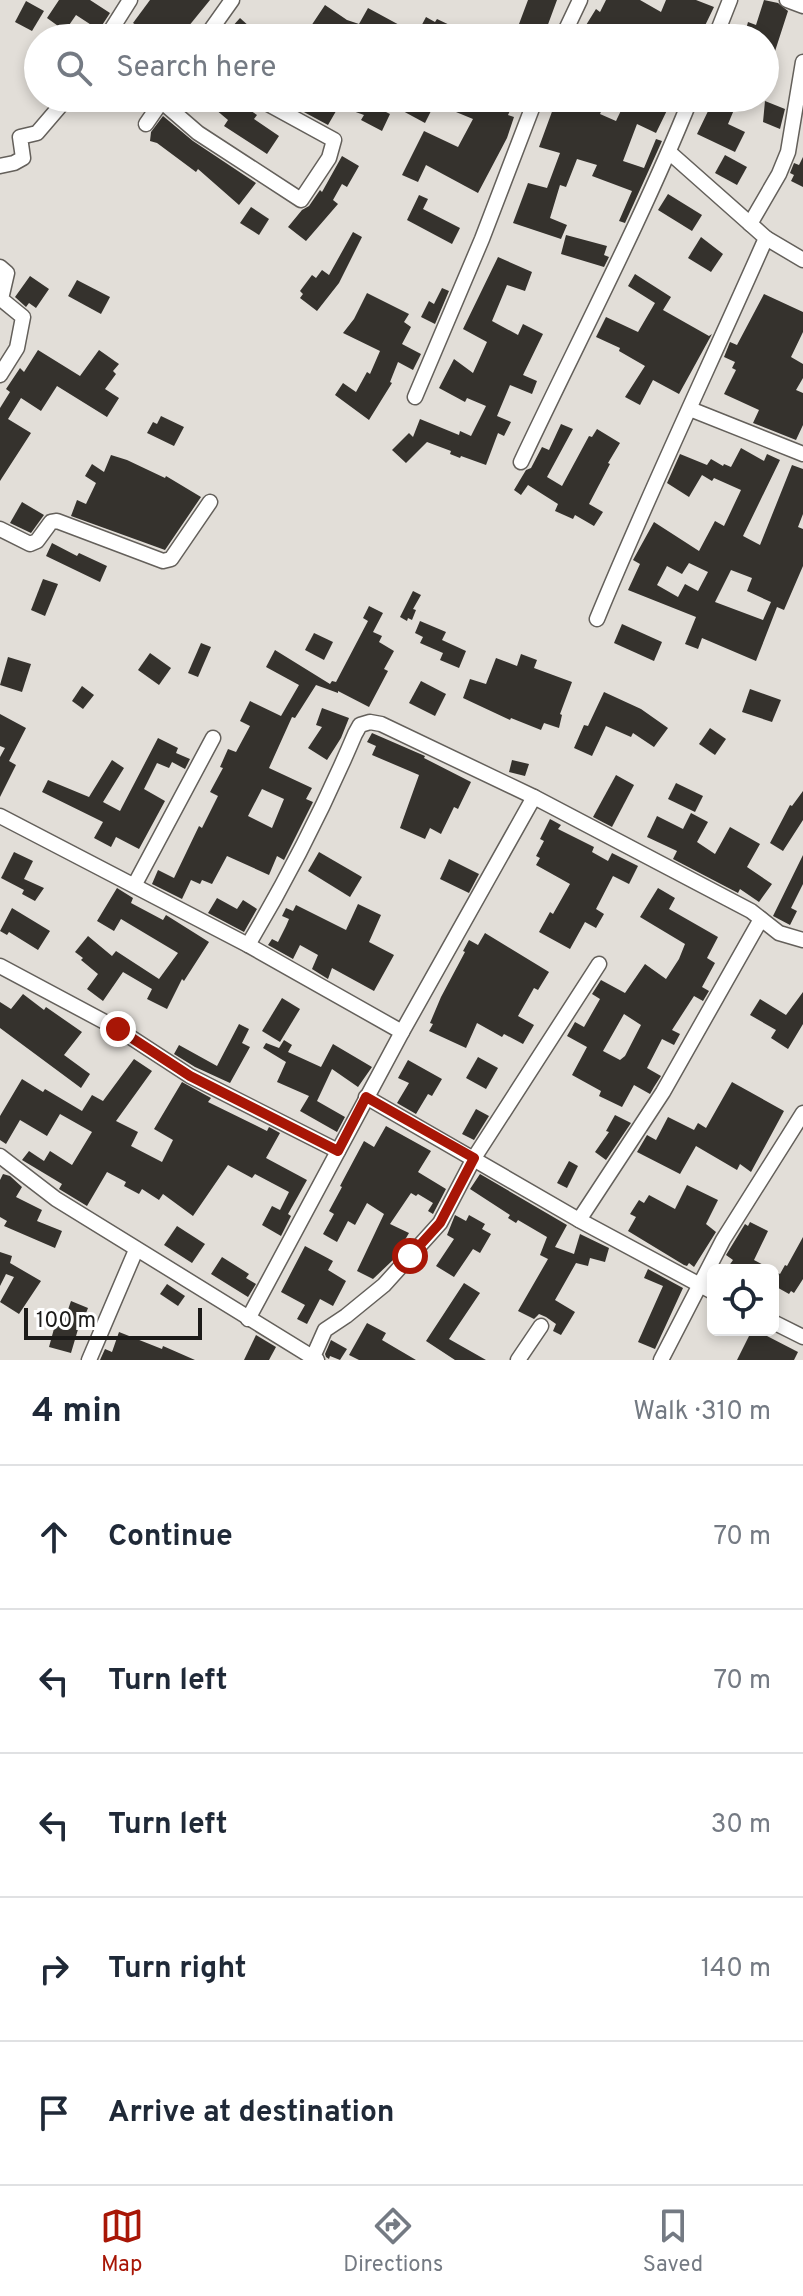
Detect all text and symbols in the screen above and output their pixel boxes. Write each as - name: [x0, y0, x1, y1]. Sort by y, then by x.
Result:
- search box: [24, 24, 779, 112]
- icon: search: [52, 46, 96, 90]
- text: Search here: [116, 50, 276, 87]
- route end: [100, 1011, 136, 1047]
- route start: [392, 1238, 428, 1274]
- map controls: [707, 1264, 779, 1336]
- button: locate: [707, 1264, 779, 1336]
- scale bar: [24, 1304, 202, 1340]
- text: 100 m: [36, 1308, 96, 1335]
- text: 4 min: [32, 1391, 122, 1434]
- text: Walk · 310 m: [633, 1396, 771, 1429]
- icon: ahead: [32, 1515, 76, 1559]
- text: Continue: [108, 1519, 233, 1556]
- text: 70 m: [713, 1521, 771, 1554]
- icon: left: [32, 1659, 76, 1703]
- text: Turn left: [108, 1663, 228, 1700]
- text: 70 m: [713, 1665, 771, 1698]
- icon: left: [32, 1803, 76, 1847]
- text: Turn left: [108, 1807, 228, 1844]
- text: 30 m: [711, 1809, 771, 1842]
- icon: right: [32, 1947, 76, 1991]
- text: Turn right: [108, 1951, 246, 1988]
- text: 140 m: [701, 1953, 771, 1986]
- icon: arrive: [32, 2091, 76, 2135]
- text: Arrive at destination: [108, 2095, 394, 2132]
- tab: Map: [100, 2204, 144, 2279]
- tab: Directions: [343, 2204, 443, 2279]
- tab: Saved: [643, 2204, 703, 2279]

